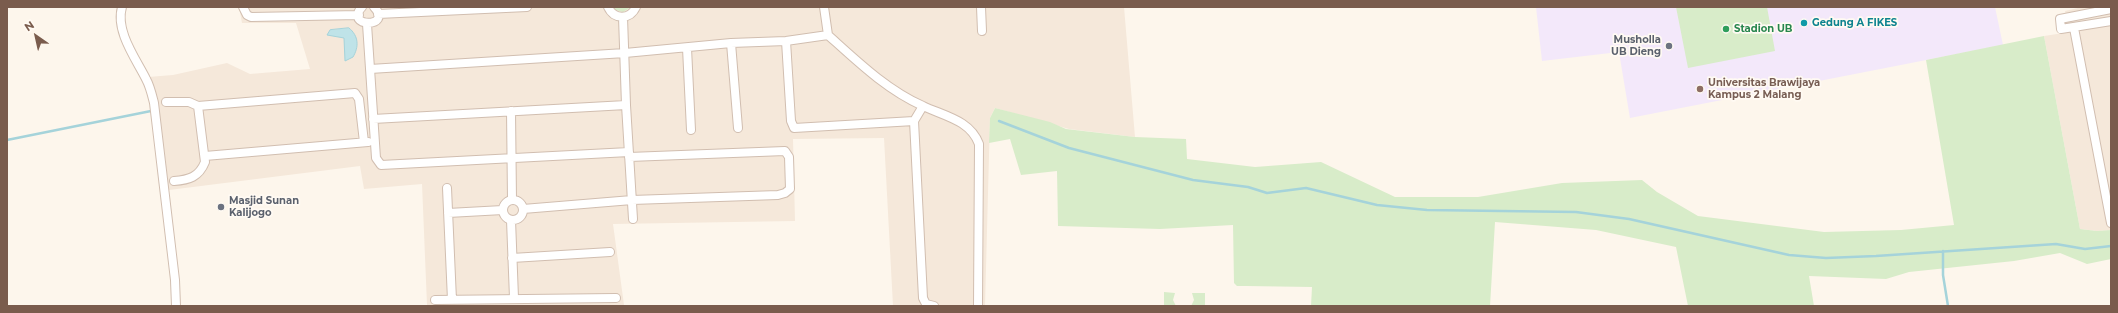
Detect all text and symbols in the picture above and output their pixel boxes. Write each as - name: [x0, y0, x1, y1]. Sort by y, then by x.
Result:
- north arrow: [16, 16, 56, 56]
- place label: Gedung A FIKES: [1812, 17, 1897, 29]
- text: N: [22, 18, 37, 34]
- marker: Gedung A FIKES: [1799, 18, 1809, 28]
- place label: Stadion UB: [1734, 23, 1793, 35]
- marker: Stadion UB: [1721, 24, 1731, 34]
- place label: Musholla UB Dieng: [1611, 34, 1661, 58]
- marker: Musholla UB Dieng: [1664, 41, 1674, 51]
- place label: Universitas Brawijaya Kampus 2 Malang: [1708, 77, 1820, 100]
- marker: Universitas Brawijaya Kampus 2 Malang: [1695, 84, 1705, 94]
- place label: Masjid Sunan Kalijogo: [229, 195, 299, 218]
- marker: Masjid Sunan Kalijogo: [216, 202, 226, 212]

